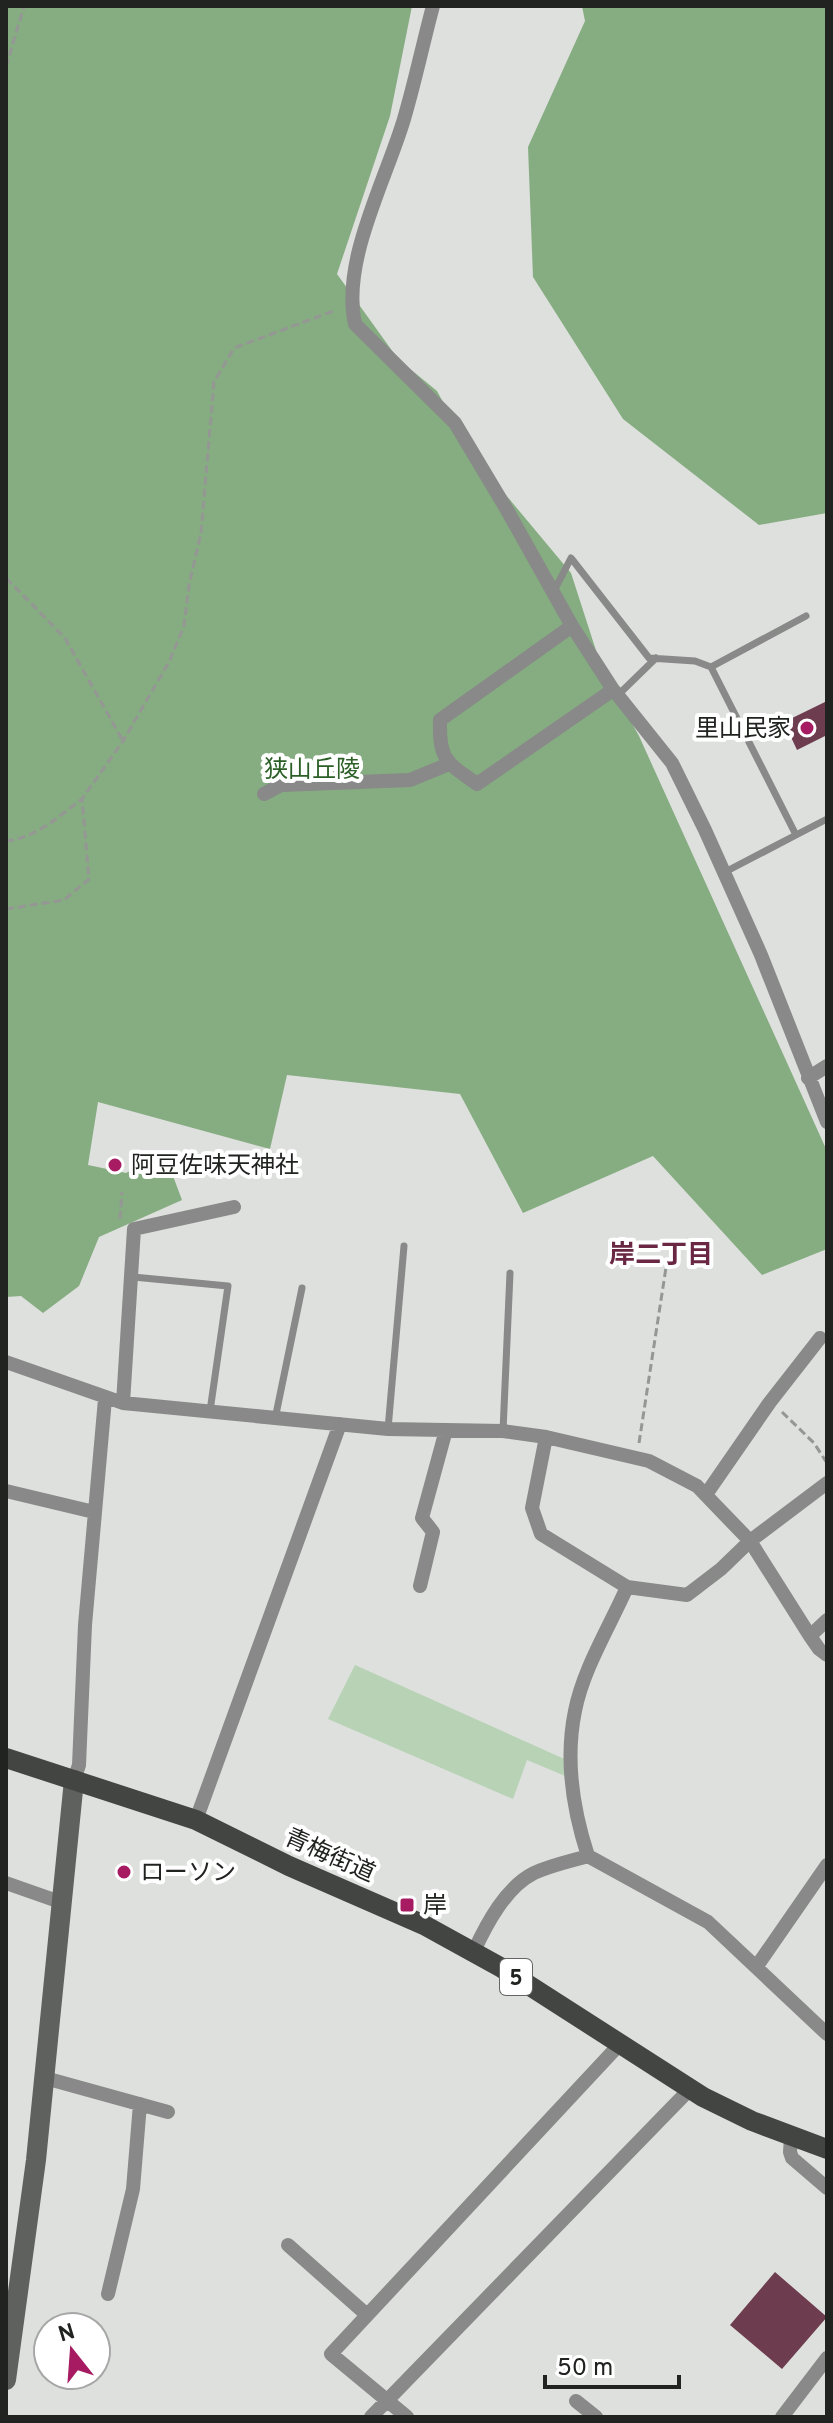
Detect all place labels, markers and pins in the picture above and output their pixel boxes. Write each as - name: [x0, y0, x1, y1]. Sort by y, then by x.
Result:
- place label: 里山民家: [695, 715, 791, 745]
- marker: 里山民家: [798, 719, 816, 737]
- place label: 阿豆佐味天神社: [131, 1152, 299, 1182]
- marker: 阿豆佐味天神社: [106, 1156, 124, 1174]
- place label: ローソン: [140, 1859, 236, 1889]
- marker: ローソン: [115, 1863, 133, 1881]
- place label: 岸: [423, 1892, 447, 1922]
- marker: 岸: [398, 1896, 416, 1914]

